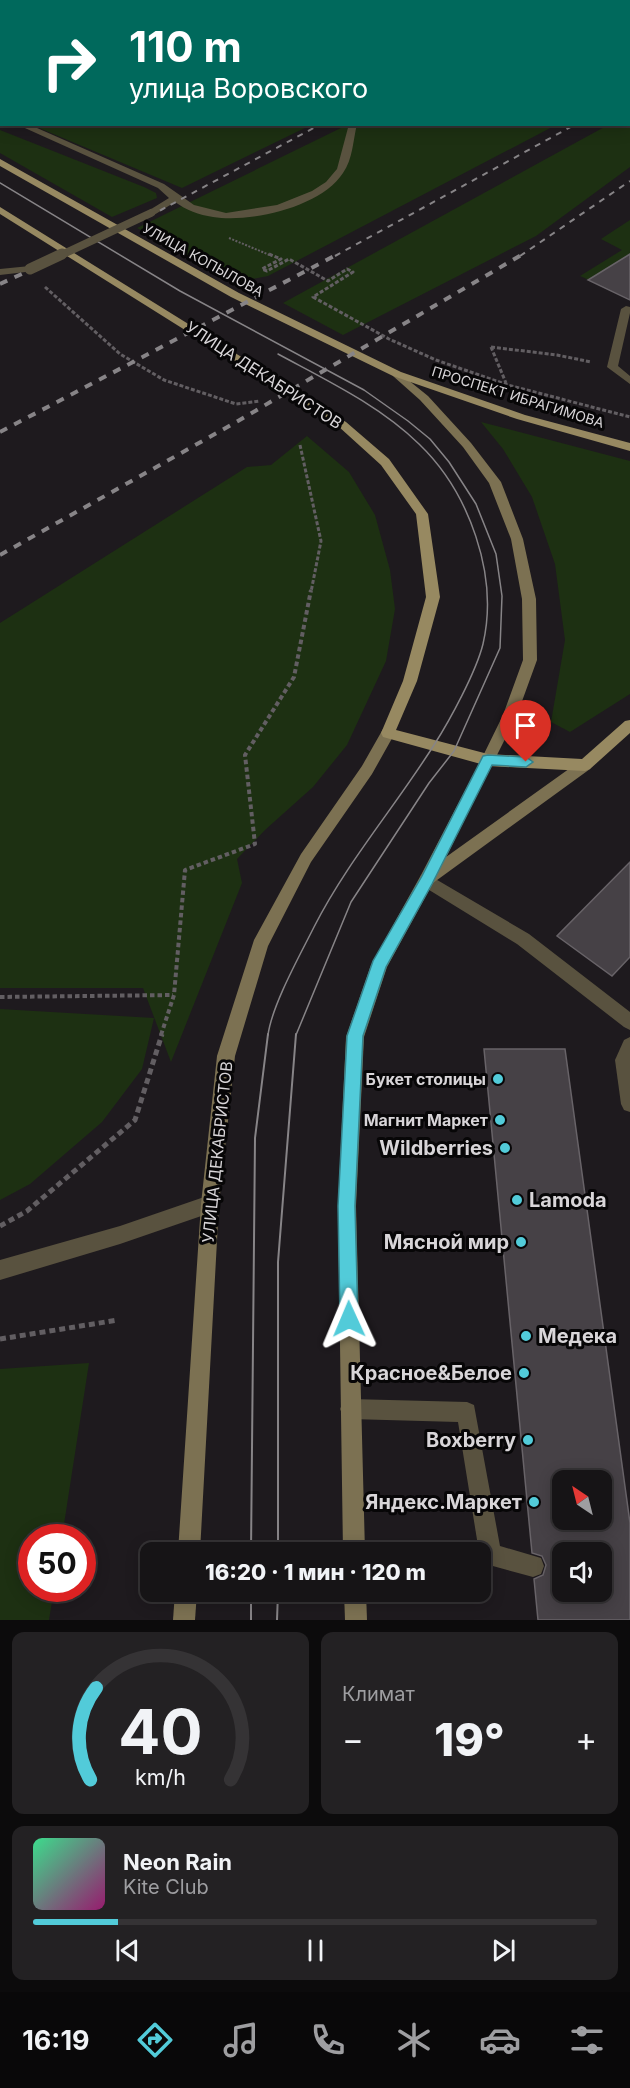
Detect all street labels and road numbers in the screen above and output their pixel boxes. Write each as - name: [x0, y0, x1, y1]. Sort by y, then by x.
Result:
- street label: УЛИЦА КОПЫЛОВА: [140, 219, 267, 300]
- street label: УЛИЦА ДЕКАБРИСТОВ: [182, 317, 346, 433]
- street label: ПРОСПЕКТ ИБРАГИМОВА: [430, 362, 607, 431]
- street label: УЛИЦА ДЕКАБРИСТОВ: [198, 1060, 236, 1244]

